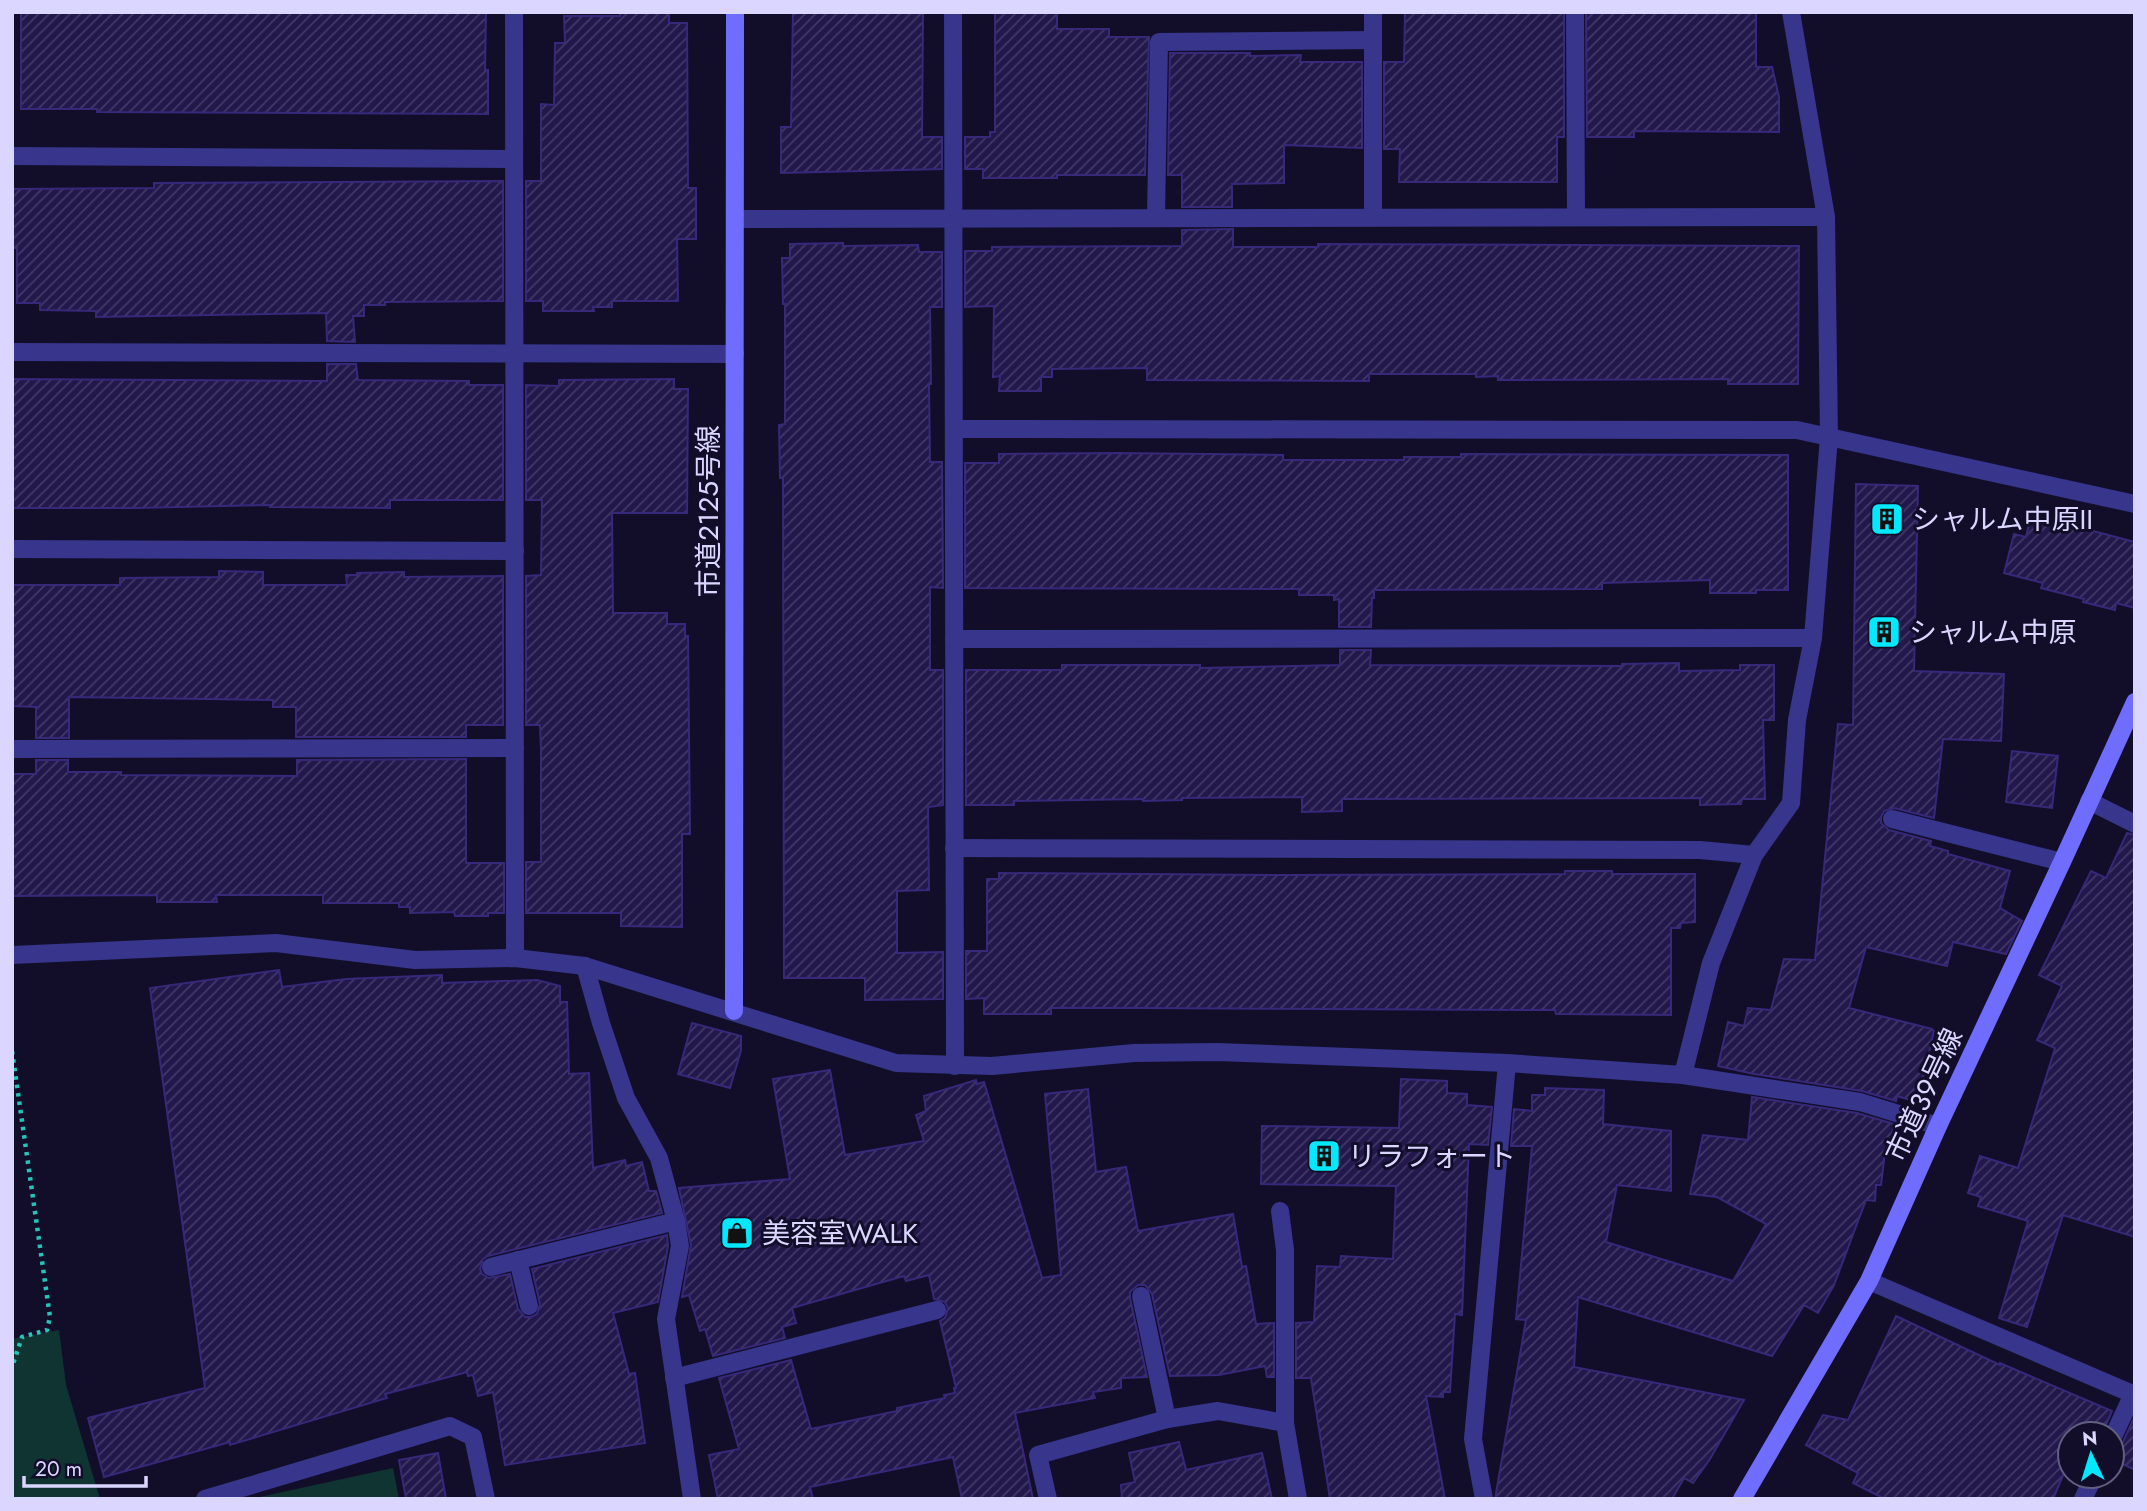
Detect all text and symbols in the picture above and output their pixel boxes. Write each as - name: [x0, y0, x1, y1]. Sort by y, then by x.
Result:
- street label: 市道2125号線: [688, 425, 729, 597]
- place label: シャルム中原II: [1912, 499, 2093, 540]
- building icon: シャルム中原II: [1868, 500, 1906, 538]
- place label: シャルム中原: [1909, 612, 2076, 653]
- building icon: シャルム中原: [1865, 613, 1903, 651]
- street label: 市道39号線: [1875, 1021, 1973, 1169]
- place label: リラフォート: [1348, 1136, 1516, 1177]
- building icon: リラフォート: [1305, 1137, 1343, 1175]
- place label: 美容室WALK: [762, 1213, 918, 1254]
- shop icon: 美容室WALK: [718, 1214, 756, 1252]
- north arrow: [2056, 1420, 2126, 1490]
- text: N: [2081, 1425, 2098, 1453]
- scale bar: [24, 1444, 147, 1488]
- text: 20 m: [35, 1454, 82, 1484]

